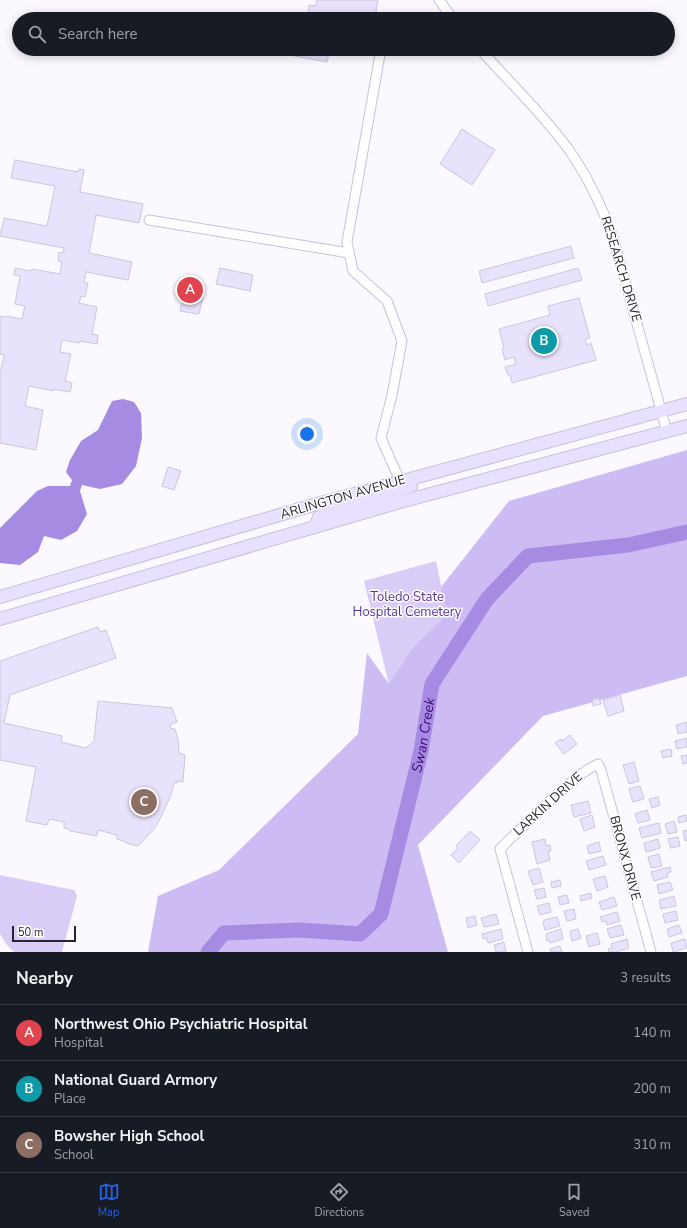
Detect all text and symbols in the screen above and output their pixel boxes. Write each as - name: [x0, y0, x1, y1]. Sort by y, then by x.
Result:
- search box: [12, 12, 675, 56]
- icon: search: [26, 23, 48, 45]
- text: Search here: [58, 24, 138, 44]
- street label: RESEARCH DRIVE: [596, 214, 646, 324]
- pin: A: [177, 275, 203, 305]
- pin: B: [531, 326, 557, 356]
- your location: [297, 424, 317, 444]
- street label: ARLINGTON AVENUE: [278, 470, 408, 524]
- park label: Toledo State Hospital Cemetery: [353, 588, 462, 621]
- water label: Swan Creek: [407, 695, 439, 774]
- street label: LARKIN DRIVE: [509, 768, 587, 840]
- pin: C: [131, 787, 157, 817]
- street label: BRONX DRIVE: [605, 814, 645, 902]
- scale bar: [12, 924, 76, 943]
- text: 50 m: [18, 925, 43, 940]
- text: Nearby: [16, 967, 73, 990]
- text: 3 results: [620, 969, 671, 987]
- text: Northwest Ohio Psychiatric Hospital: [54, 1014, 307, 1034]
- text: A: [24, 1024, 34, 1042]
- text: 140 m: [633, 1024, 671, 1042]
- text: Hospital: [54, 1034, 103, 1052]
- text: National Guard Armory: [54, 1070, 217, 1090]
- text: B: [25, 1080, 33, 1098]
- text: 200 m: [633, 1080, 671, 1098]
- text: Place: [54, 1090, 86, 1108]
- text: Bowsher High School: [54, 1126, 204, 1146]
- text: C: [25, 1136, 33, 1154]
- text: 310 m: [633, 1136, 671, 1154]
- text: School: [54, 1146, 94, 1164]
- tab: Map: [98, 1181, 120, 1220]
- tab: Directions: [315, 1181, 364, 1220]
- tab: Saved: [559, 1181, 589, 1220]

